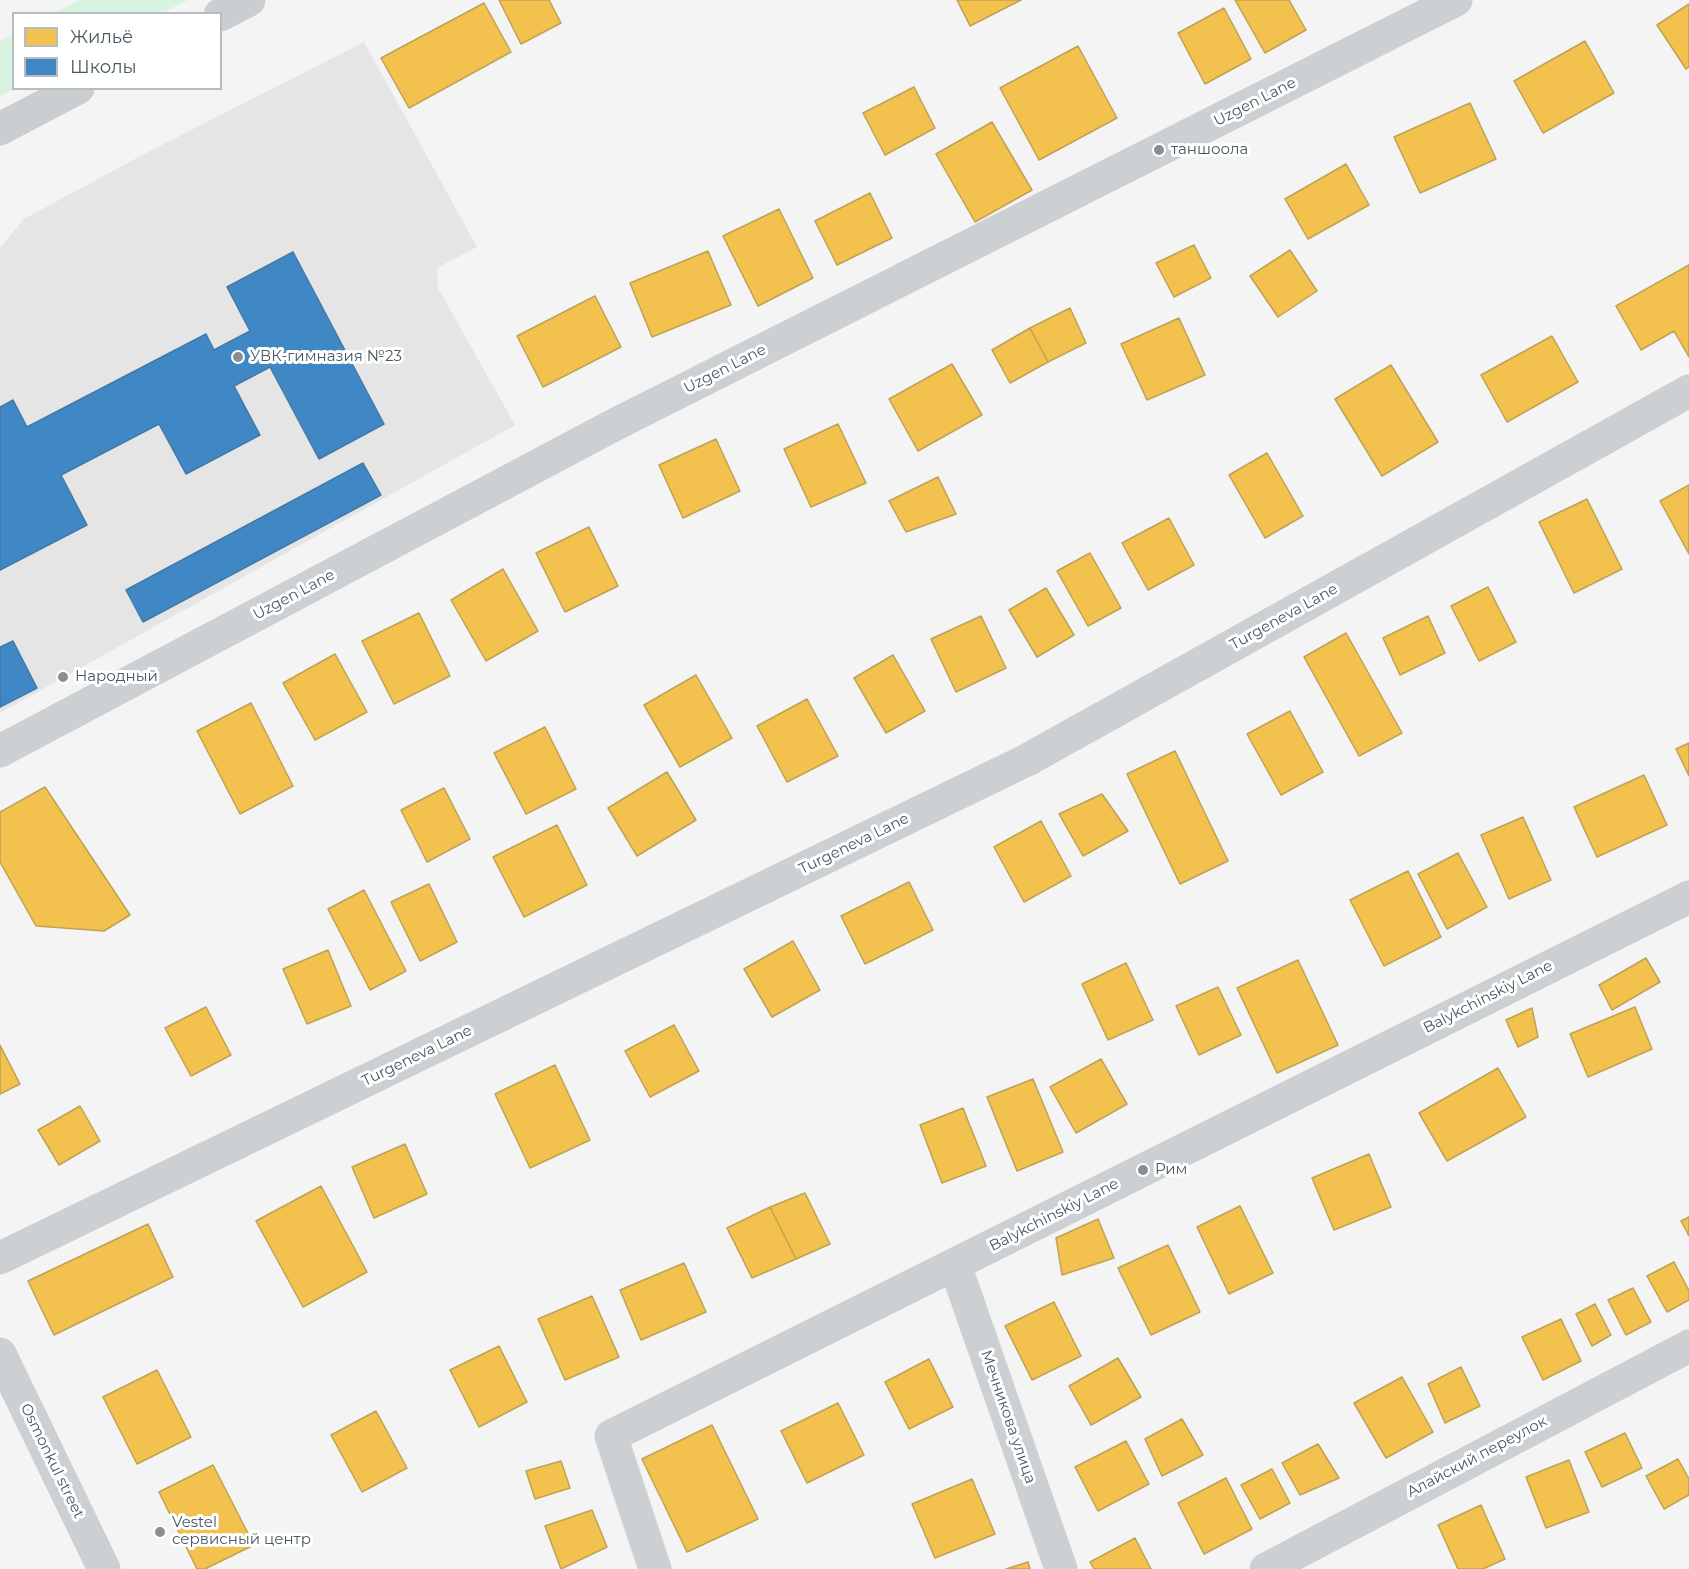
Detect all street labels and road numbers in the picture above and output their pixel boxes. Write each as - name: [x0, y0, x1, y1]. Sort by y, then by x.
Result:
- street label: Uzgen Lane: [1211, 74, 1299, 130]
- street label: Uzgen Lane: [681, 341, 769, 397]
- street label: Uzgen Lane: [250, 566, 338, 624]
- street label: Turgeneva Lane: [1227, 580, 1341, 654]
- street label: Turgeneva Lane: [796, 810, 912, 878]
- street label: Balykchinskiy Lane: [1420, 957, 1556, 1037]
- street label: Turgeneva Lane: [359, 1022, 475, 1090]
- street label: Balykchinskiy Lane: [986, 1175, 1122, 1255]
- street label: Мечникова улица: [977, 1348, 1039, 1486]
- street label: Osmonkul street: [16, 1401, 88, 1521]
- street label: Алайский переулок: [1404, 1412, 1550, 1502]

